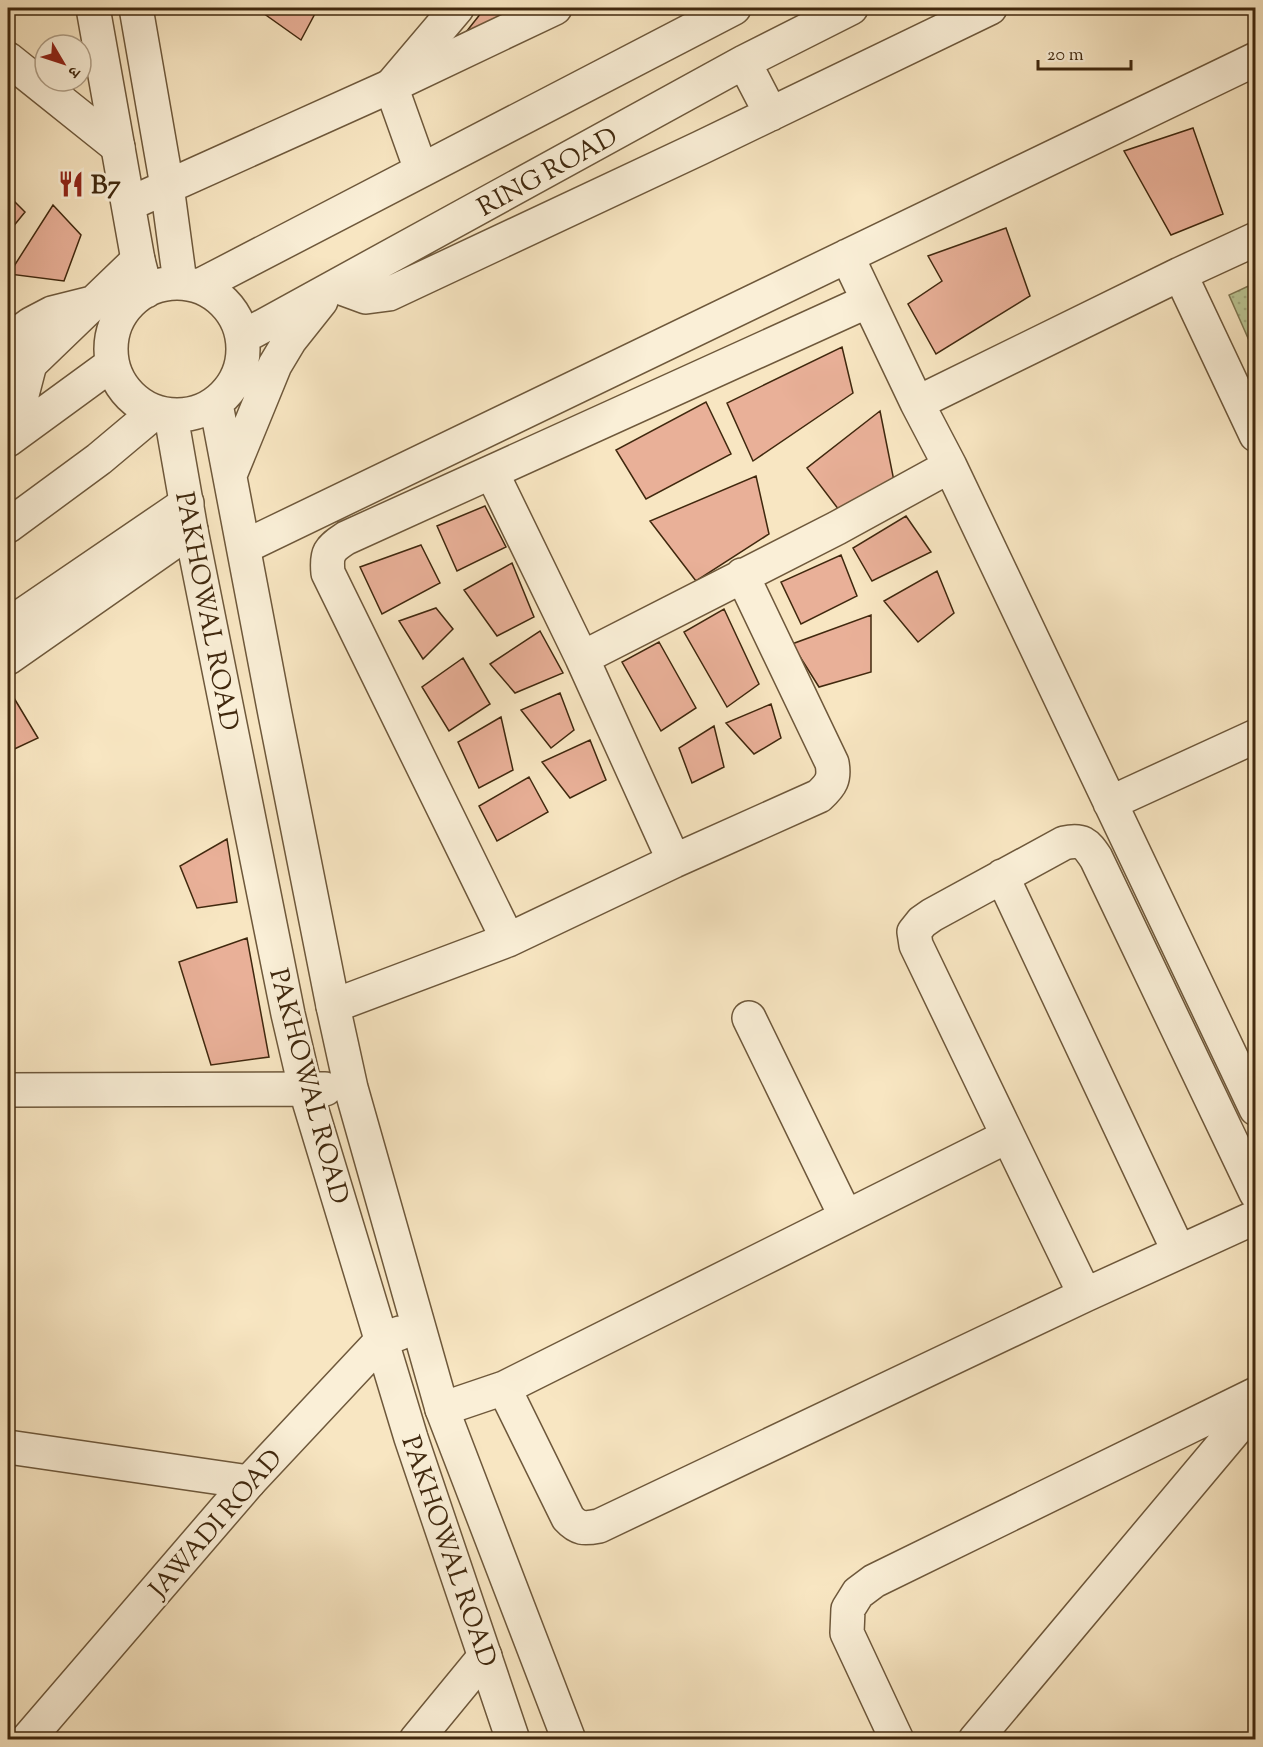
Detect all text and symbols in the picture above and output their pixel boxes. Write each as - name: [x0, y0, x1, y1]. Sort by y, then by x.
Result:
- north arrow: [33, 33, 93, 93]
- scale bar: [1038, 33, 1131, 71]
- text: 20 m: [1047, 43, 1084, 69]
- text: उ: [60, 60, 85, 83]
- street label: RING ROAD: [471, 119, 625, 227]
- place label: B7: [91, 168, 120, 205]
- restaurant icon: B7: [56, 169, 86, 199]
- street label: PAKHOWAL ROAD: [164, 489, 247, 734]
- street label: PAKHOWAL ROAD: [258, 965, 357, 1209]
- street label: PAKHOWAL ROAD: [391, 1431, 505, 1672]
- street label: JAWADI ROAD: [140, 1442, 292, 1609]

